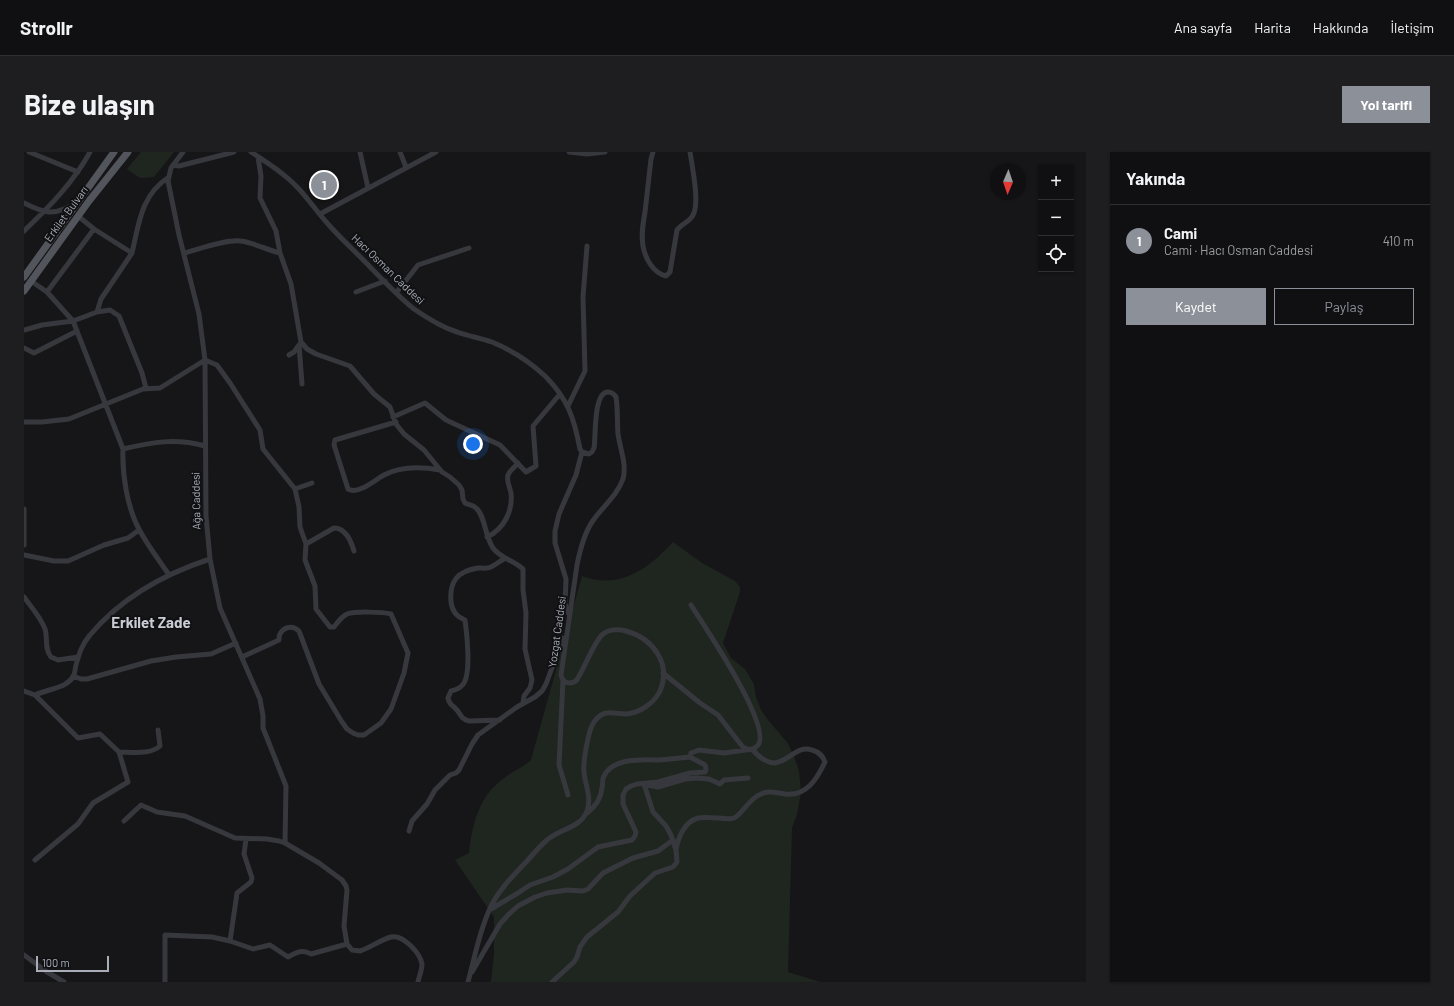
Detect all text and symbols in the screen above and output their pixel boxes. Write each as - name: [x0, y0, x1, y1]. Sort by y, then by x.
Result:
- text: Strollr: [20, 16, 73, 39]
- text: Ana sayfa: [1174, 19, 1232, 36]
- text: Harita: [1254, 19, 1291, 36]
- text: Hakkında: [1313, 19, 1368, 36]
- text: İletişim: [1390, 19, 1434, 36]
- button: Yol tarifi: [1342, 86, 1430, 123]
- text: Bize ulaşın: [24, 87, 155, 121]
- north arrow: [990, 164, 1026, 200]
- map controls: [1038, 164, 1074, 272]
- button: +: [1038, 164, 1074, 200]
- text: Yakında: [1126, 168, 1185, 188]
- pin: 1: [311, 170, 337, 200]
- street label: Erkilet Bulvarı: [41, 183, 90, 244]
- button: −: [1038, 200, 1074, 236]
- text: Cami: [1164, 224, 1197, 242]
- street label: Hacı Osman Caddesi: [349, 231, 427, 307]
- text: 1: [1137, 233, 1141, 249]
- text: 410 m: [1383, 233, 1414, 249]
- button: locate: [1038, 236, 1074, 272]
- text: Cami · Hacı Osman Caddesi: [1164, 242, 1313, 258]
- button: Kaydet: [1126, 288, 1266, 325]
- button: Paylaş: [1274, 288, 1414, 325]
- your location: [463, 434, 483, 454]
- street label: Ağa Caddesi: [188, 472, 203, 530]
- street label: Yozgat Caddesi: [545, 596, 568, 668]
- district label: Erkilet Zade: [111, 613, 191, 631]
- scale bar: [36, 954, 109, 973]
- text: 100 m: [42, 956, 70, 969]

